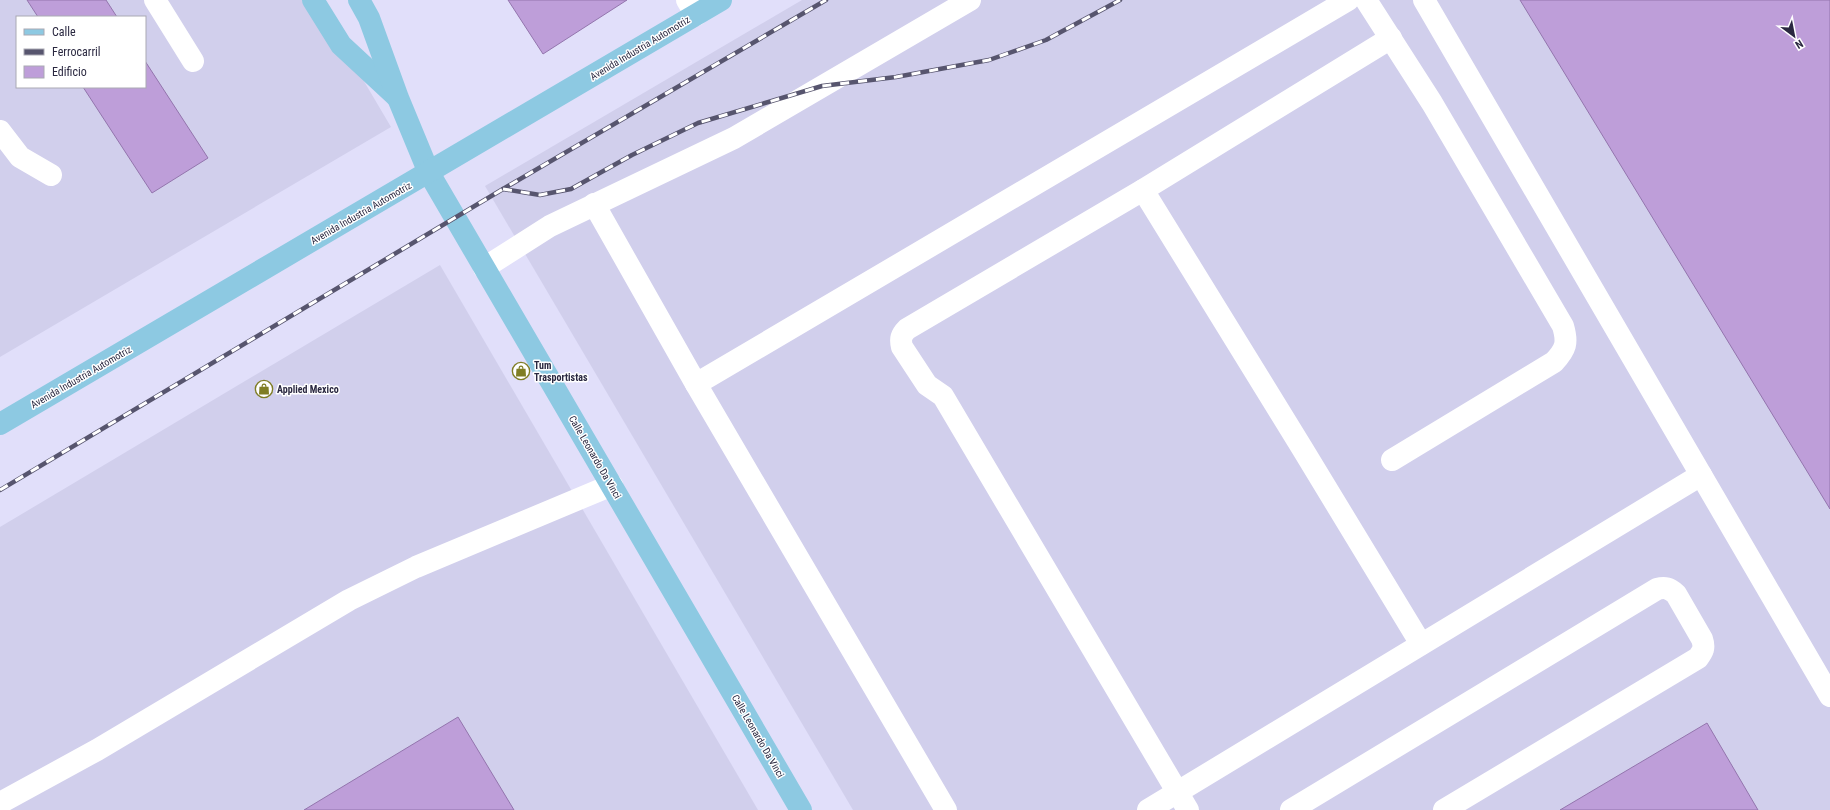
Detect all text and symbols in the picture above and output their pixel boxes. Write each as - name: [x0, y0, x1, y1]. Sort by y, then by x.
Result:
- street label: Avenida Industria Automotriz: [588, 14, 692, 82]
- legend: [16, 16, 146, 88]
- north arrow: [1774, 16, 1814, 56]
- text: Calle: [52, 25, 76, 39]
- text: N: [1793, 37, 1805, 51]
- text: Ferrocarril: [52, 45, 101, 59]
- text: Edificio: [52, 65, 87, 79]
- street label: Avenida Industria Automotriz: [309, 180, 413, 246]
- street label: Avenida Industria Automotriz: [29, 344, 133, 410]
- place label: Tum Trasportistas: [534, 360, 588, 383]
- shop icon: Tum Trasportistas: [511, 361, 531, 381]
- shop icon: Applied Mexico: [254, 379, 274, 399]
- place label: Applied Mexico: [277, 384, 339, 395]
- street label: Calle Leonardo Da Vinci: [567, 414, 623, 500]
- street label: Calle Leonardo Da Vinci: [730, 693, 786, 779]

